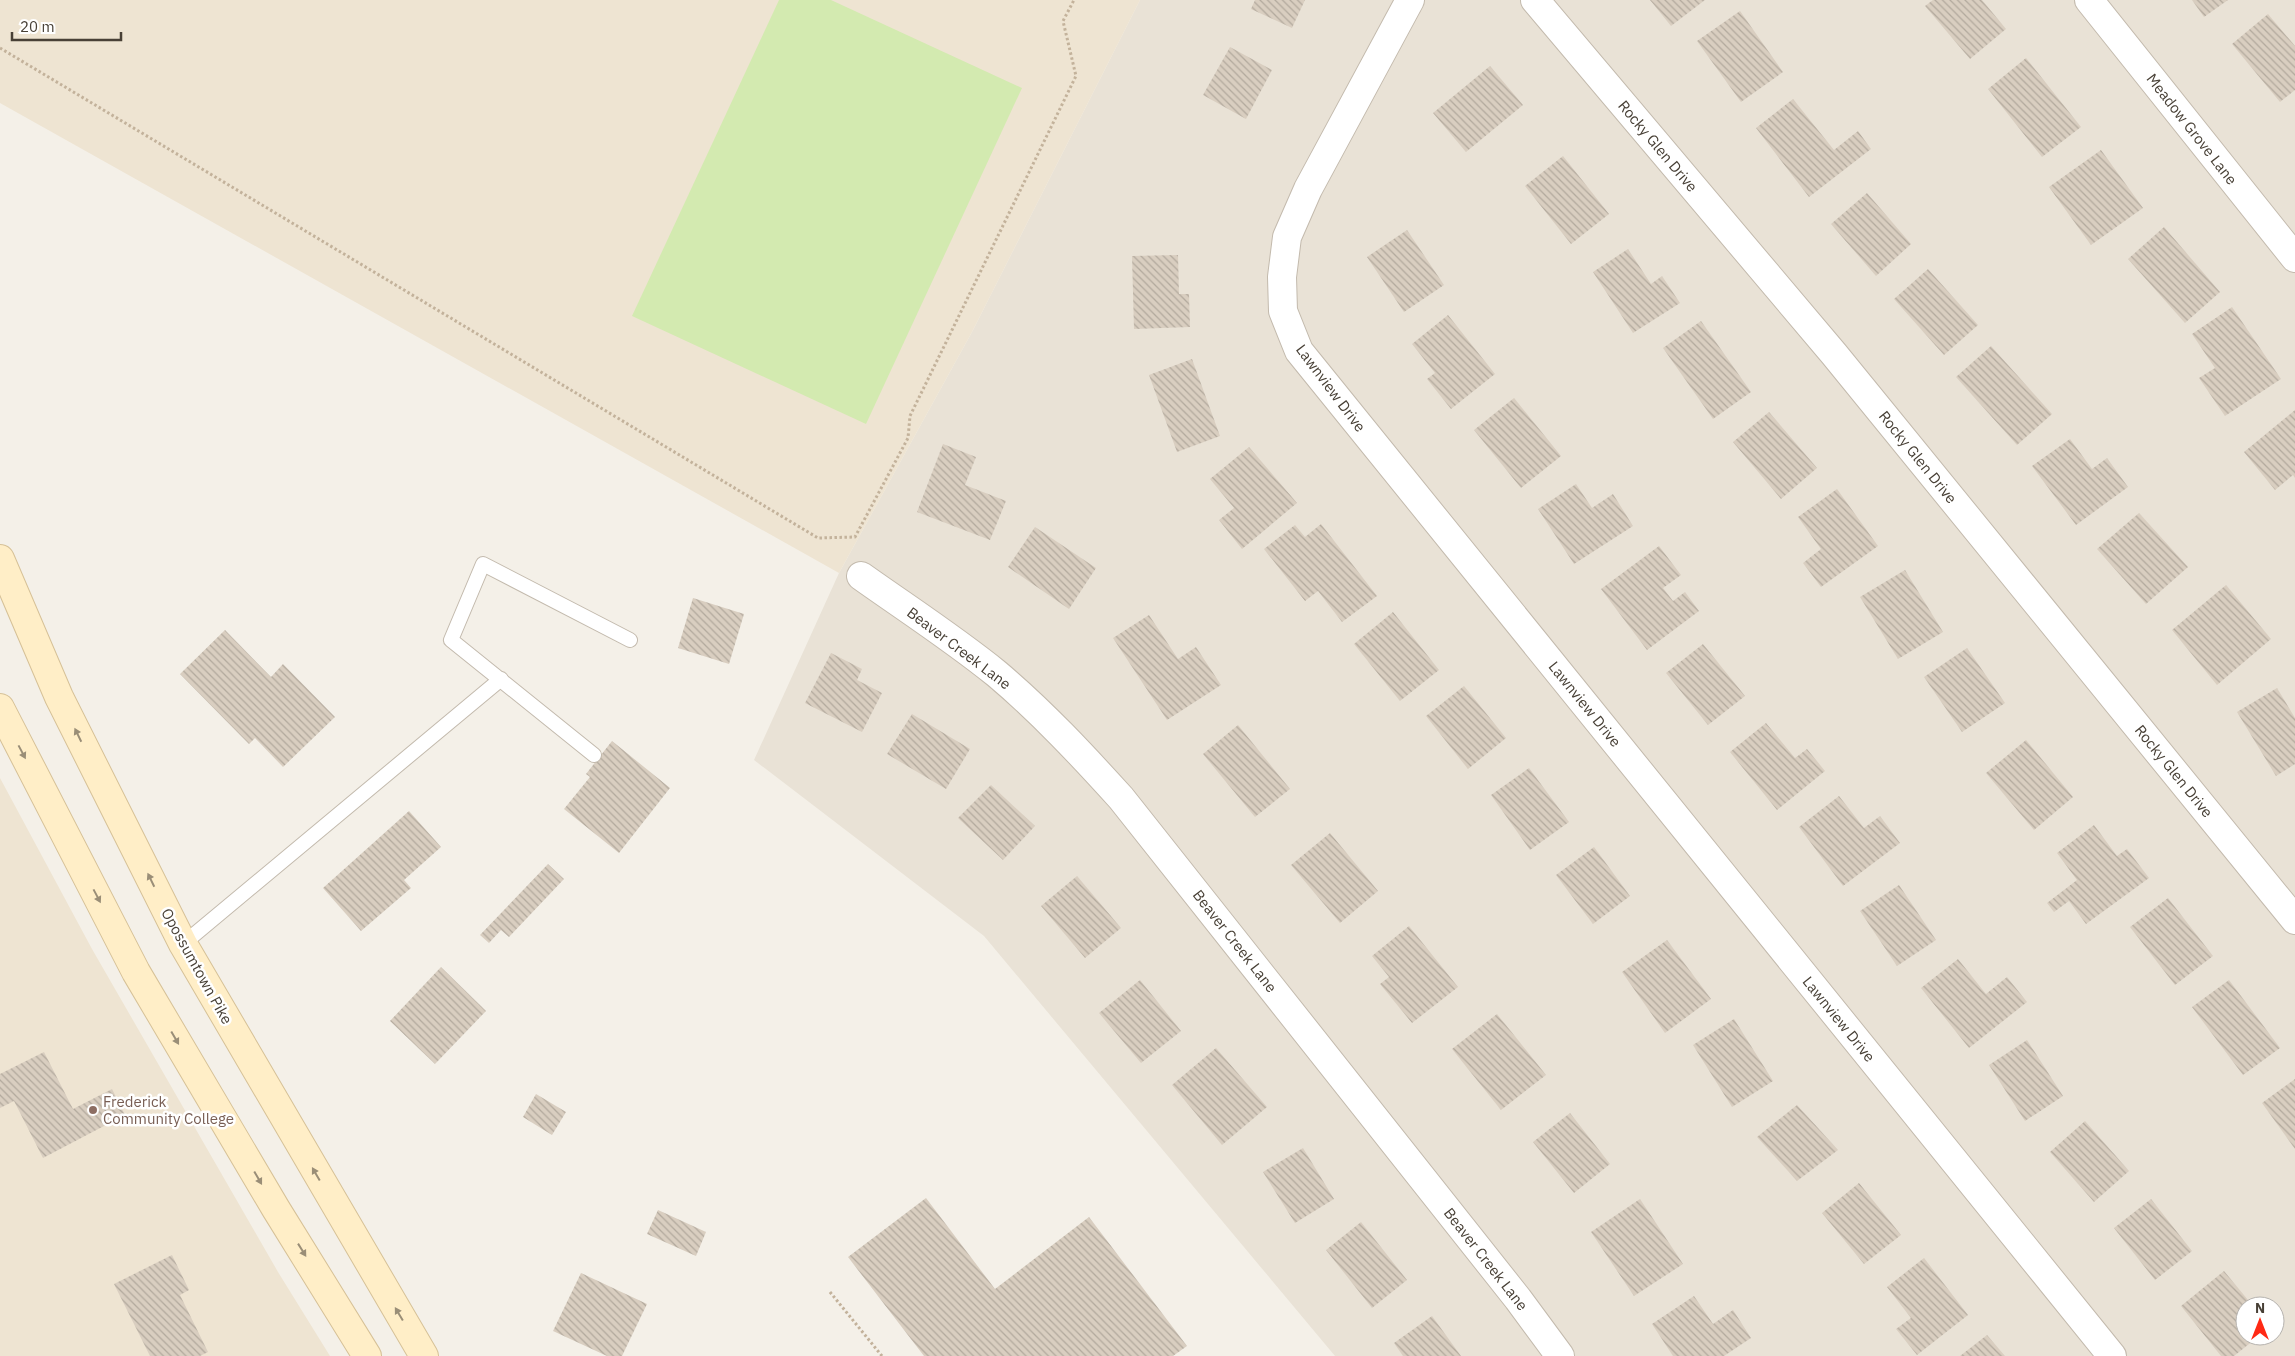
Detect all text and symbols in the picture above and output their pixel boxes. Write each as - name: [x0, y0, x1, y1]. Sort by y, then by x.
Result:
- scale bar: [12, 10, 121, 42]
- text: 20 m: [20, 17, 55, 36]
- street label: Meadow Grove Lane: [2143, 70, 2241, 188]
- street label: Rocky Glen Drive: [1614, 96, 1702, 196]
- street label: Lawnview Drive: [1292, 341, 1370, 435]
- street label: Rocky Glen Drive: [1875, 407, 1961, 507]
- street label: Beaver Creek Lane: [903, 603, 1015, 693]
- street label: Lawnview Drive: [1545, 657, 1625, 751]
- street label: Rocky Glen Drive: [2131, 721, 2217, 821]
- one-way arrow: [74, 728, 82, 742]
- one-way arrow: [17, 745, 26, 759]
- one-way arrow: [147, 873, 155, 887]
- street label: Beaver Creek Lane: [1189, 886, 1281, 996]
- one-way arrow: [93, 889, 101, 903]
- street label: Opossumtown Pike: [157, 905, 237, 1027]
- street label: Lawnview Drive: [1799, 972, 1879, 1066]
- one-way arrow: [171, 1032, 180, 1045]
- place label: Frederick Community College: [103, 1092, 234, 1128]
- marker: Frederick Community College: [87, 1104, 99, 1116]
- one-way arrow: [312, 1168, 321, 1181]
- one-way arrow: [253, 1172, 262, 1185]
- street label: Beaver Creek Lane: [1440, 1204, 1532, 1314]
- one-way arrow: [297, 1244, 306, 1257]
- north arrow: [2235, 1296, 2285, 1346]
- text: N: [2255, 1299, 2265, 1317]
- one-way arrow: [395, 1308, 404, 1321]

